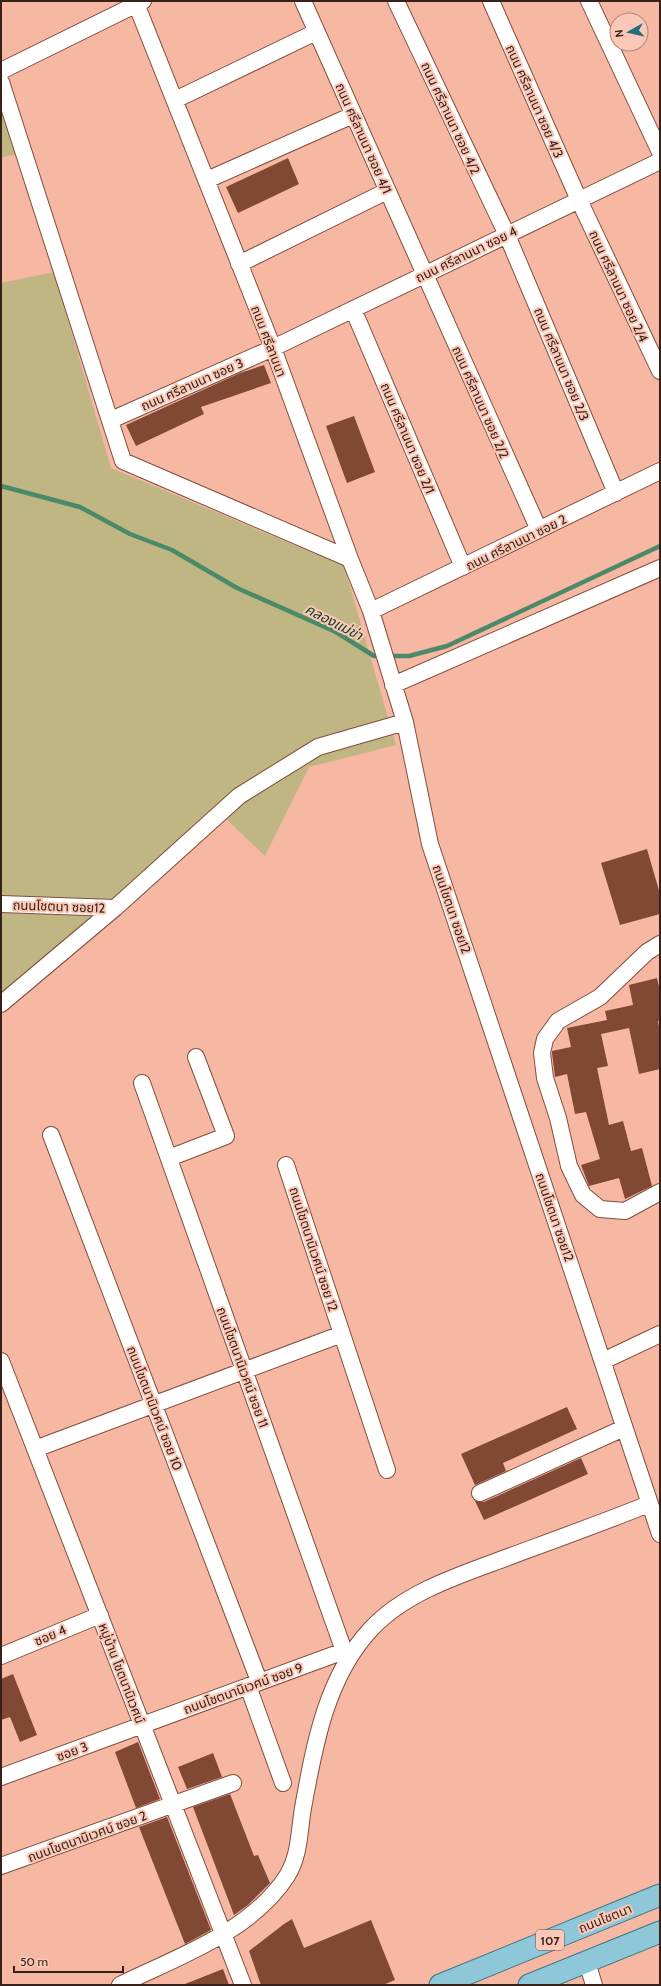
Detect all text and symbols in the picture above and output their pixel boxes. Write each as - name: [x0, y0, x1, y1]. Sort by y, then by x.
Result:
- north arrow: [609, 12, 649, 52]
- text: N: [612, 29, 627, 38]
- street label: ถนน ศรีลานนา ซอย 4/3: [503, 42, 567, 160]
- street label: ถนน ศรีลานนา ซอย 4/2: [418, 59, 484, 177]
- street label: ถนน ศรีลานนา ซอย 4/1: [332, 80, 396, 196]
- street label: ถนน ศรีลานนา ซอย 4: [413, 222, 520, 285]
- street label: ถนน ศรีลานนา ซอย 2/4: [586, 228, 652, 345]
- street label: ถนน ศรีลานนา: [248, 303, 290, 379]
- street label: ถนน ศรีลานนา ซอย 2/3: [531, 305, 593, 423]
- street label: ถนน ศรีลานนา ซอย 2/2: [449, 343, 513, 461]
- street label: ถนน ศรีลานนา ซอย 3: [138, 354, 246, 414]
- street label: ถนน ศรีลานนา ซอย 2/1: [377, 380, 439, 496]
- street label: ถนน ศรีลานนา ซอย 2: [463, 511, 569, 573]
- water label: คลองแม่ข่า: [302, 600, 367, 645]
- street label: ถนนโชตนา ซอย12: [429, 863, 475, 956]
- street label: ถนนโชตนา ซอย12: [12, 896, 106, 916]
- street label: ถนนโชตนา ซอย12: [532, 1171, 578, 1264]
- street label: ถนนโชตนานิเวศน์ ซอย 12: [286, 1185, 342, 1313]
- street label: ถนนโชตนานิเวศน์ ซอย 11: [214, 1304, 272, 1430]
- street label: ถนนโชตนานิเวศน์ ซอย 10: [124, 1343, 186, 1473]
- street label: หมู่บ้าน โชตนานิเวศน์: [95, 1620, 149, 1726]
- street label: ซอย 4: [32, 1621, 69, 1649]
- street label: ถนนโชตนานิเวศน์ ซอย 9: [181, 1659, 305, 1717]
- street label: ซอย 3: [54, 1738, 90, 1764]
- street label: ถนนโชตนานิเวศน์ ซอย 2: [25, 1807, 149, 1865]
- street label: ถนนโชตนา: [576, 1900, 634, 1936]
- road number: 107: [536, 1930, 564, 1950]
- scale bar: [14, 1948, 123, 1974]
- text: 50 m: [20, 1954, 48, 1969]

